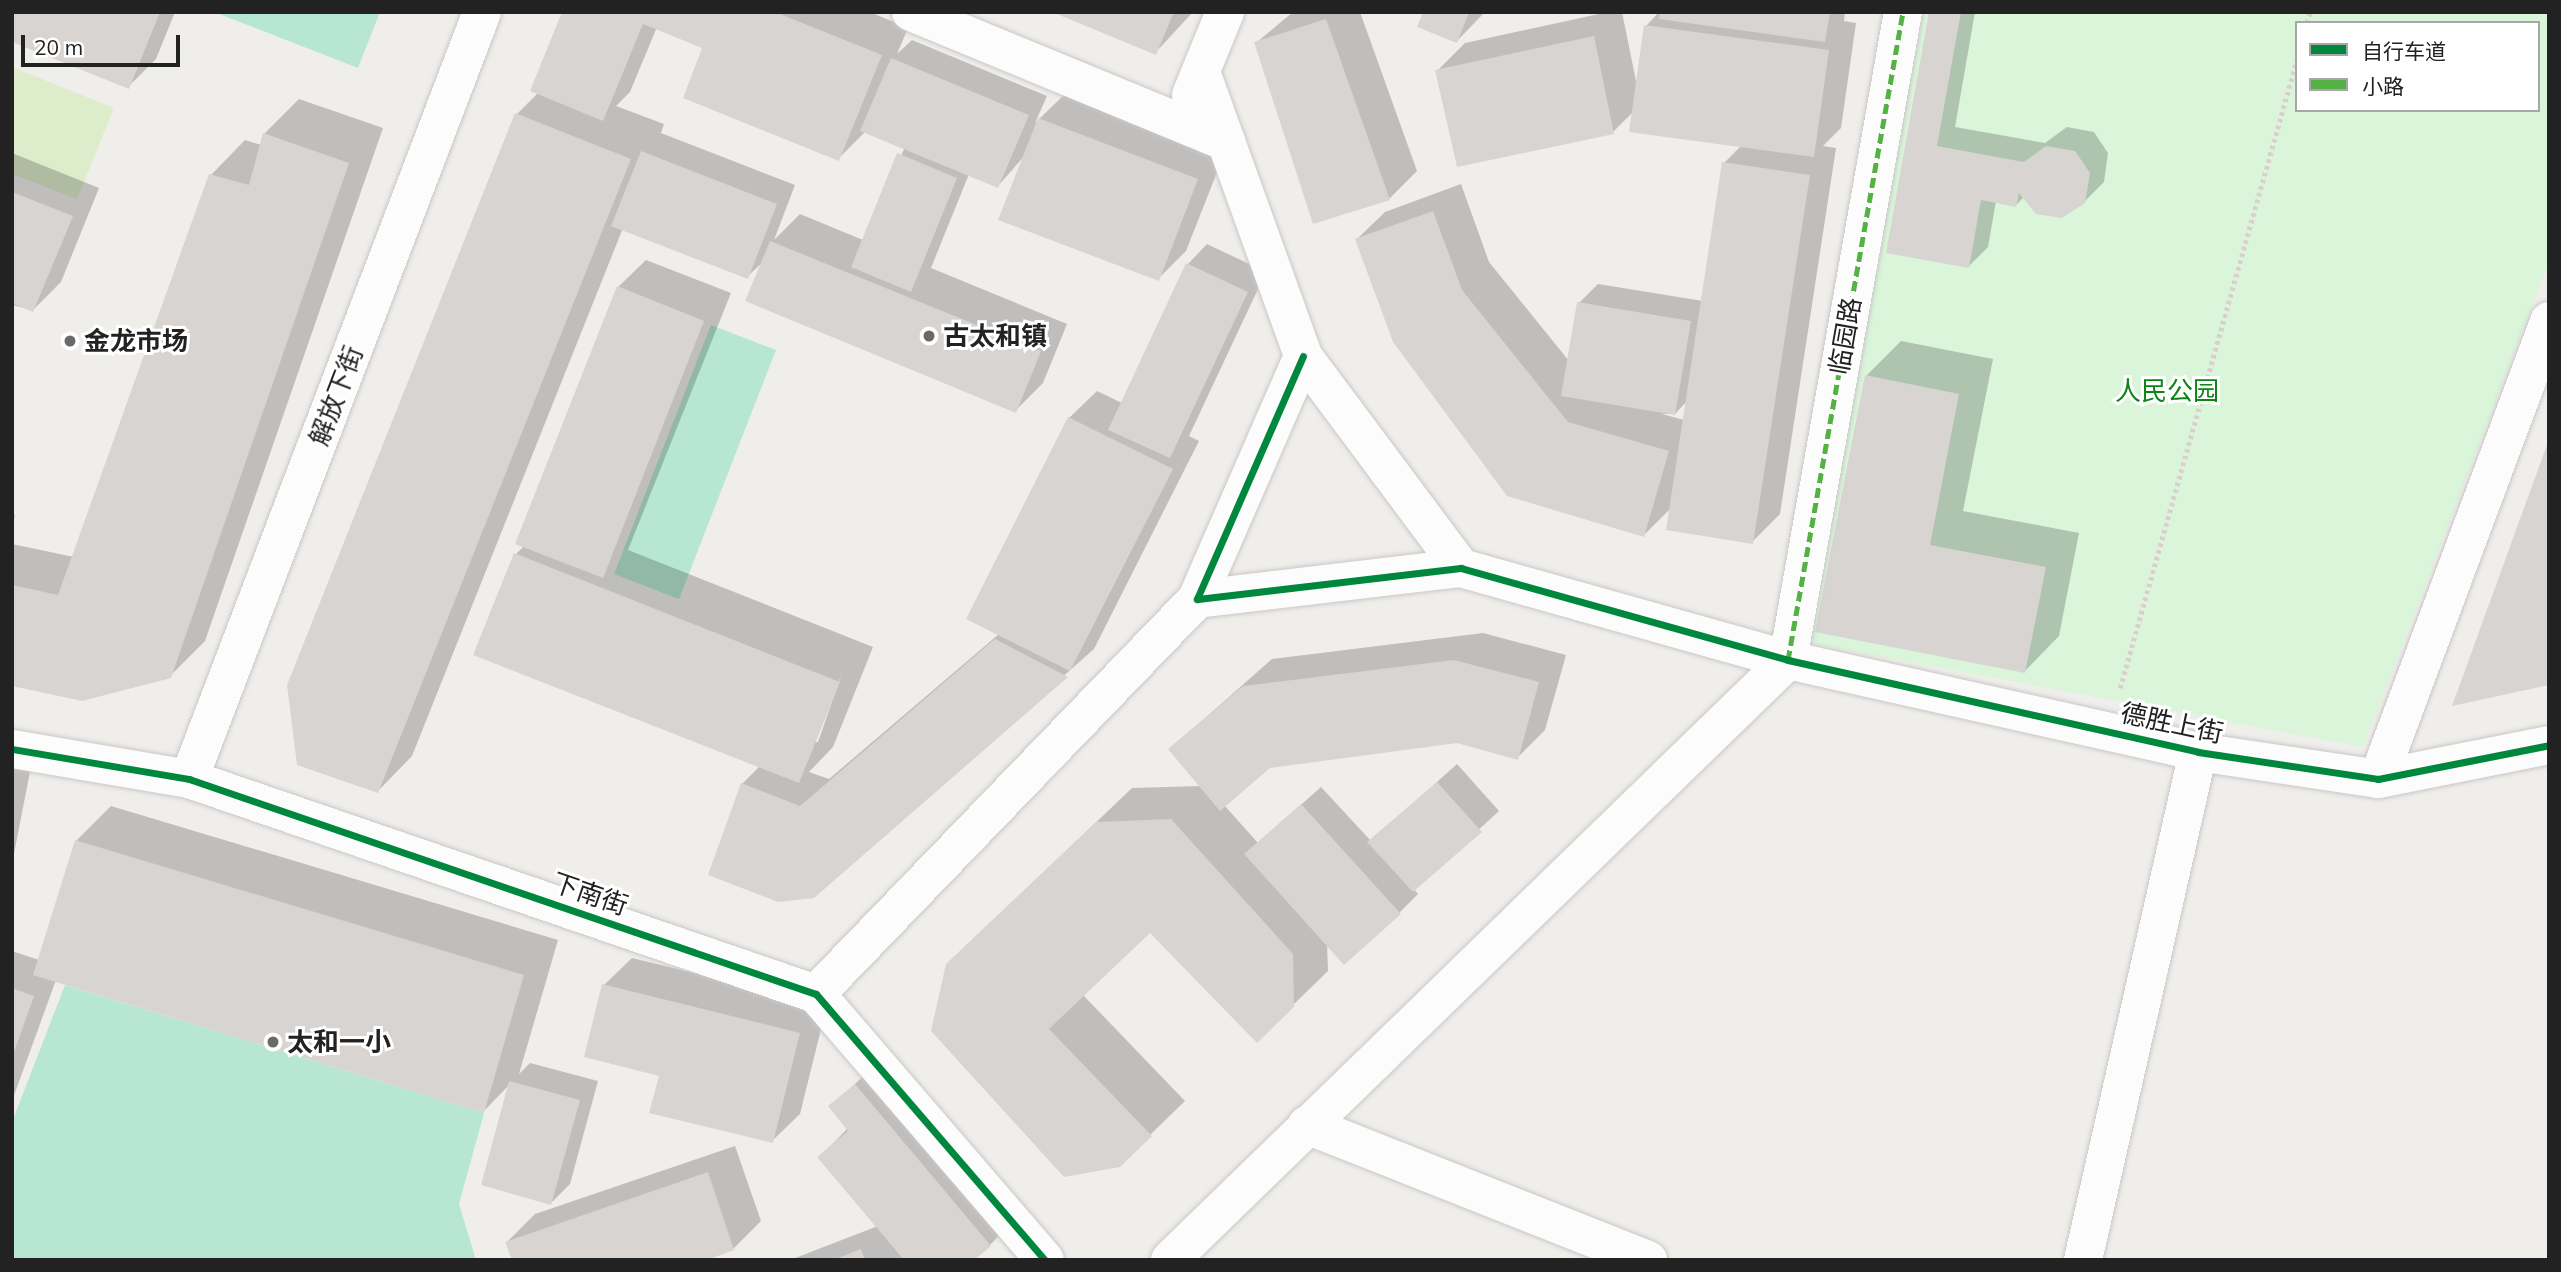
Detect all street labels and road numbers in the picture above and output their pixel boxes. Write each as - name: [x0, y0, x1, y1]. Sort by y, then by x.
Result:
- street label: 临园路: [1823, 295, 1867, 377]
- street label: 解放下街: [303, 342, 369, 450]
- street label: 德胜上街: [2118, 697, 2226, 749]
- street label: 下南街: [548, 867, 632, 921]

